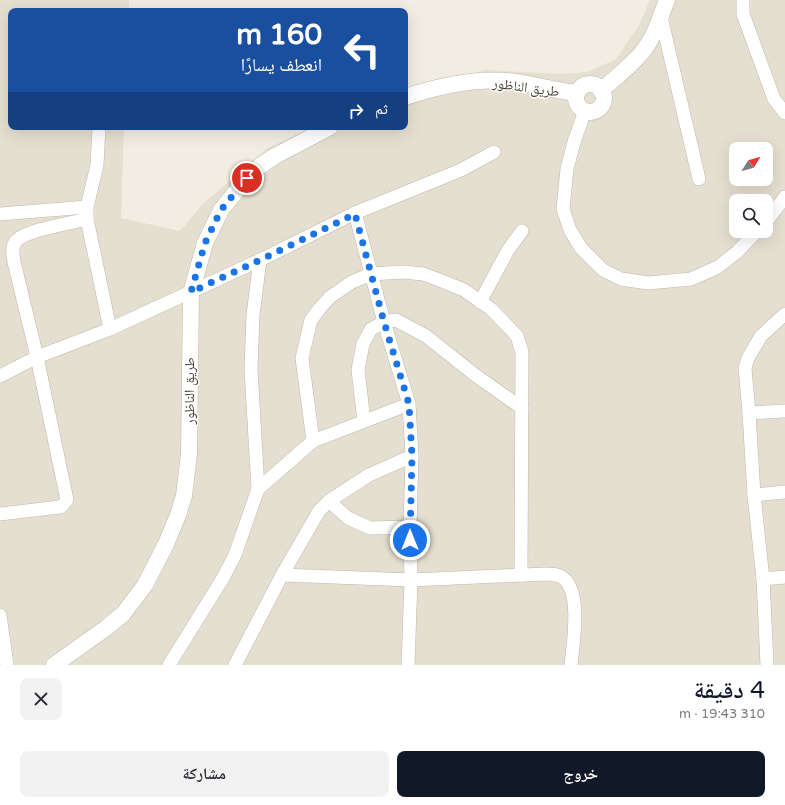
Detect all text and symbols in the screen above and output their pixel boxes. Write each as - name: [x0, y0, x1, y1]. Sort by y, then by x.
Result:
- text: 160 m: [236, 18, 322, 52]
- icon: left: [336, 24, 388, 76]
- text: انعطف يسارًا: [241, 54, 322, 76]
- street label: طريق الناظور: [490, 74, 561, 102]
- icon: right: [345, 100, 367, 122]
- text: ثم: [375, 100, 388, 118]
- north arrow: [729, 142, 773, 186]
- map controls: [729, 142, 773, 238]
- pin: [230, 161, 264, 195]
- icon: arrive: [236, 167, 258, 189]
- button: search: [729, 194, 773, 238]
- street label: طريق الناظور: [181, 357, 199, 426]
- position arrow: [389, 519, 431, 561]
- text: 4 دقيقة: [694, 676, 765, 705]
- button: close: [20, 678, 62, 720]
- text: 310 m · 19:43: [679, 706, 765, 722]
- button: مشاركة: [20, 751, 389, 797]
- button: خروج: [397, 751, 765, 797]

